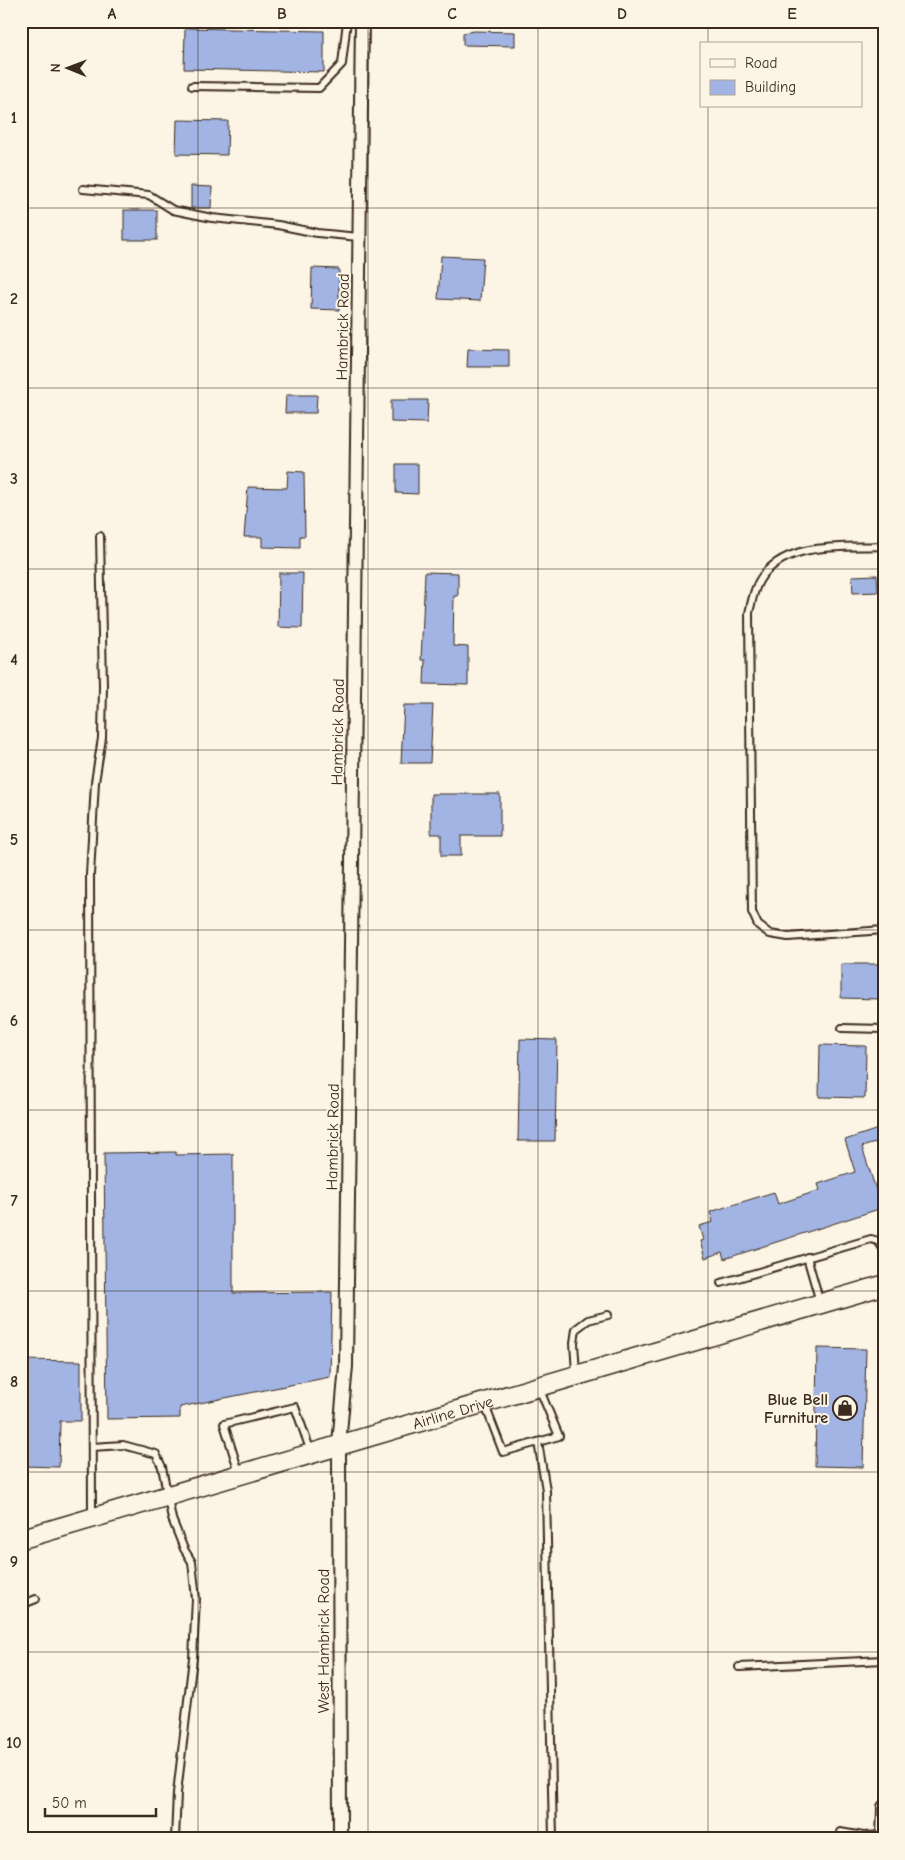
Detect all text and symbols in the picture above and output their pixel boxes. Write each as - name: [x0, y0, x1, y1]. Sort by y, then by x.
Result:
- text: A: [108, 5, 117, 23]
- text: B: [277, 5, 287, 23]
- text: C: [447, 5, 457, 23]
- text: D: [617, 5, 627, 23]
- text: E: [787, 5, 797, 23]
- north arrow: [42, 42, 92, 92]
- legend: [700, 42, 862, 108]
- text: Road: [745, 54, 777, 72]
- text: N: [47, 63, 64, 72]
- text: Building: [745, 78, 796, 96]
- text: 1: [11, 109, 17, 127]
- street label: Hambrick Road: [333, 273, 353, 381]
- text: 2: [10, 290, 18, 308]
- text: 3: [10, 470, 18, 488]
- text: 4: [10, 651, 18, 669]
- street label: Hambrick Road: [328, 678, 348, 786]
- text: 5: [10, 831, 18, 849]
- text: 6: [10, 1012, 18, 1030]
- street label: Hambrick Road: [323, 1083, 343, 1191]
- text: 7: [10, 1192, 18, 1210]
- text: 8: [10, 1373, 18, 1391]
- place label: Blue Bell Furniture: [764, 1391, 828, 1427]
- street label: Airline Drive: [411, 1393, 495, 1433]
- shop icon: Blue Bell Furniture: [832, 1395, 858, 1421]
- text: 9: [10, 1553, 18, 1571]
- street label: West Hambrick Road: [315, 1569, 333, 1713]
- text: 10: [6, 1734, 22, 1752]
- scale bar: [45, 1785, 156, 1817]
- text: 50 m: [52, 1794, 87, 1812]

